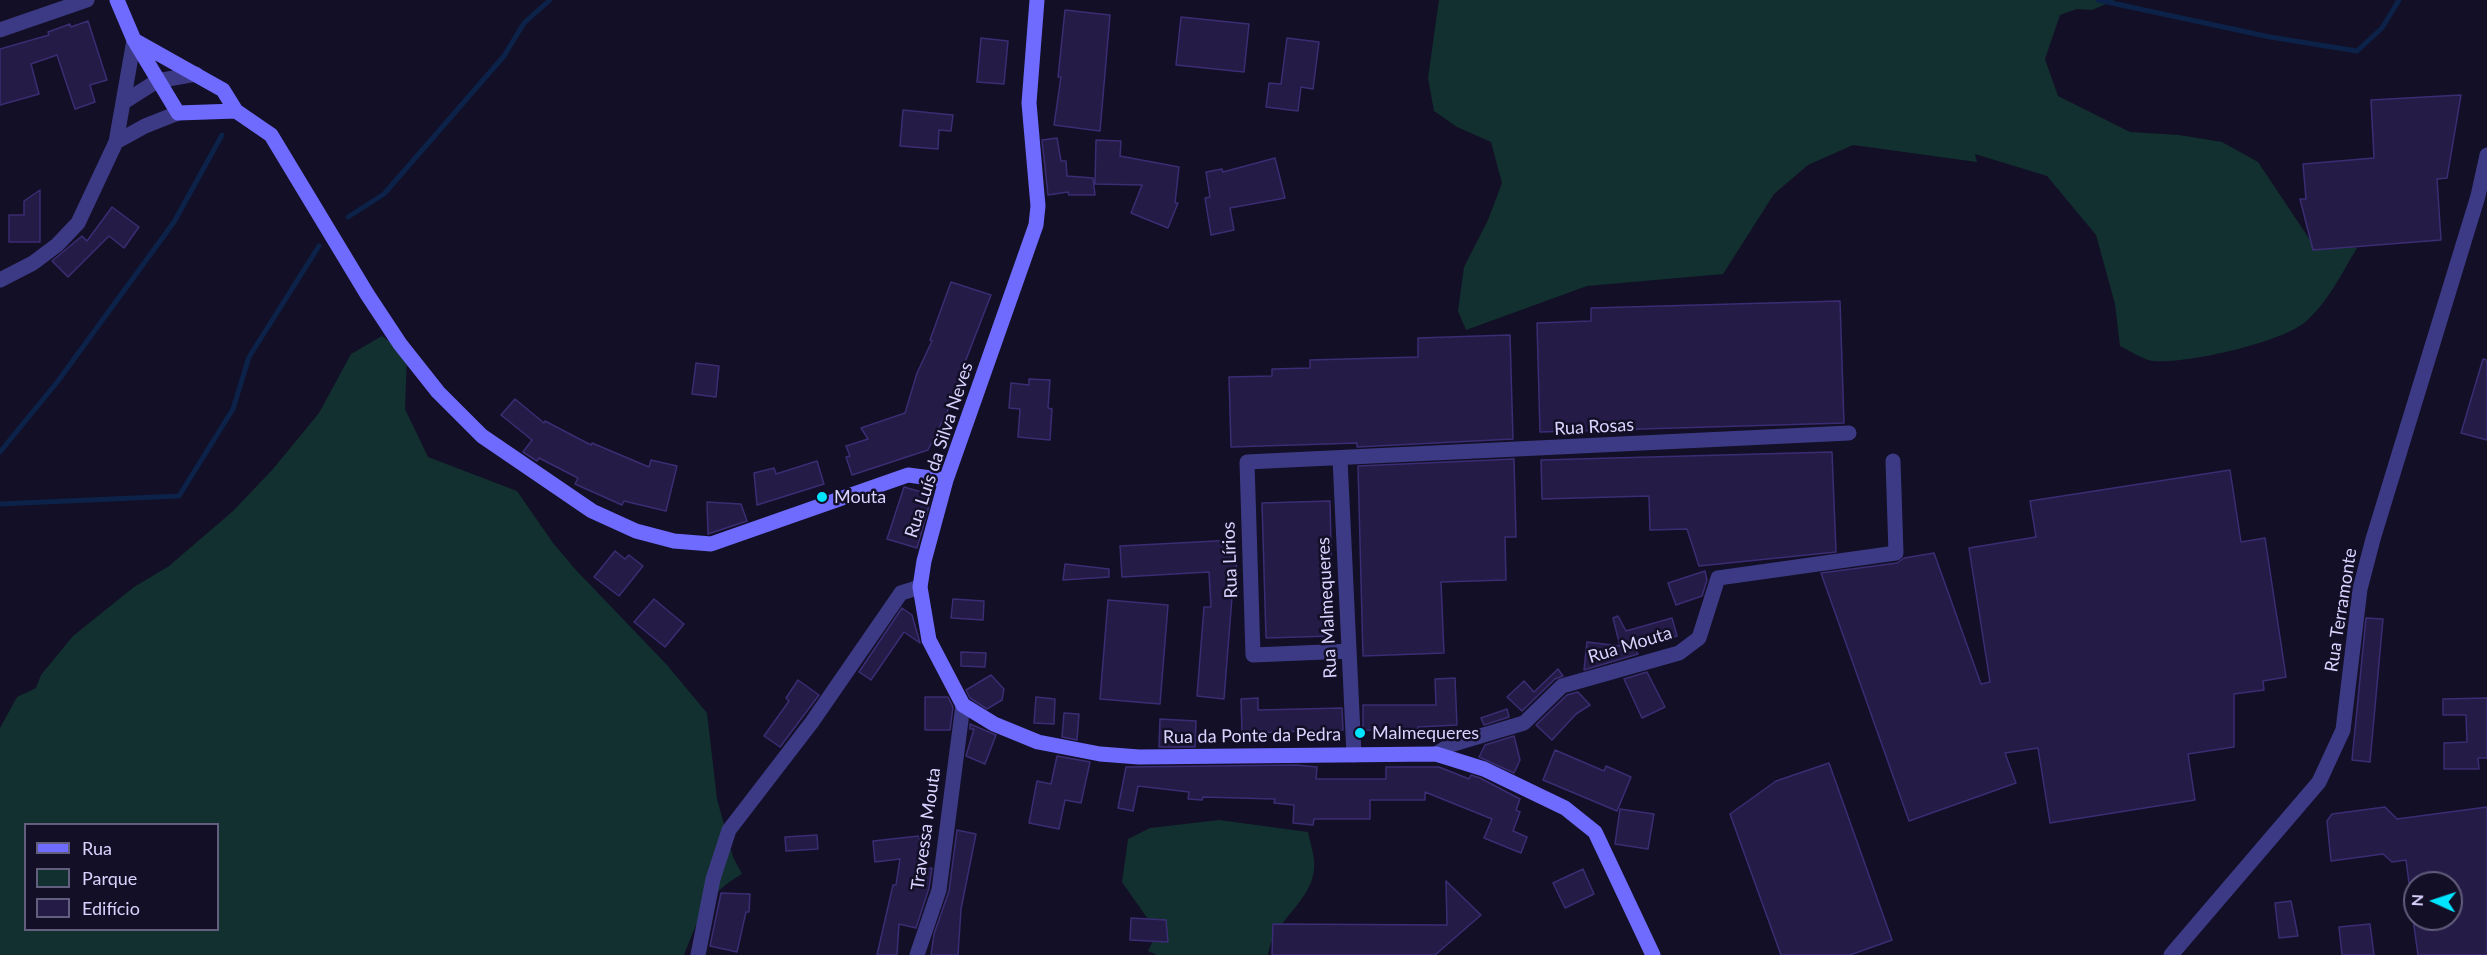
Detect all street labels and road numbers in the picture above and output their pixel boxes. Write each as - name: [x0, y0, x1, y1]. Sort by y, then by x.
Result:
- street label: Rua Luís da Silva Neves: [900, 359, 978, 541]
- street label: Rua Rosas: [1554, 414, 1634, 440]
- street label: Rua Lírios: [1218, 521, 1242, 599]
- street label: Rua Malmequeres: [1313, 537, 1341, 679]
- street label: Rua Terramonte: [2321, 546, 2361, 674]
- street label: Rua Mouta: [1585, 622, 1675, 668]
- street label: Rua da Ponte da Pedra: [1163, 724, 1341, 748]
- street label: Travessa Mouta: [907, 766, 945, 892]

